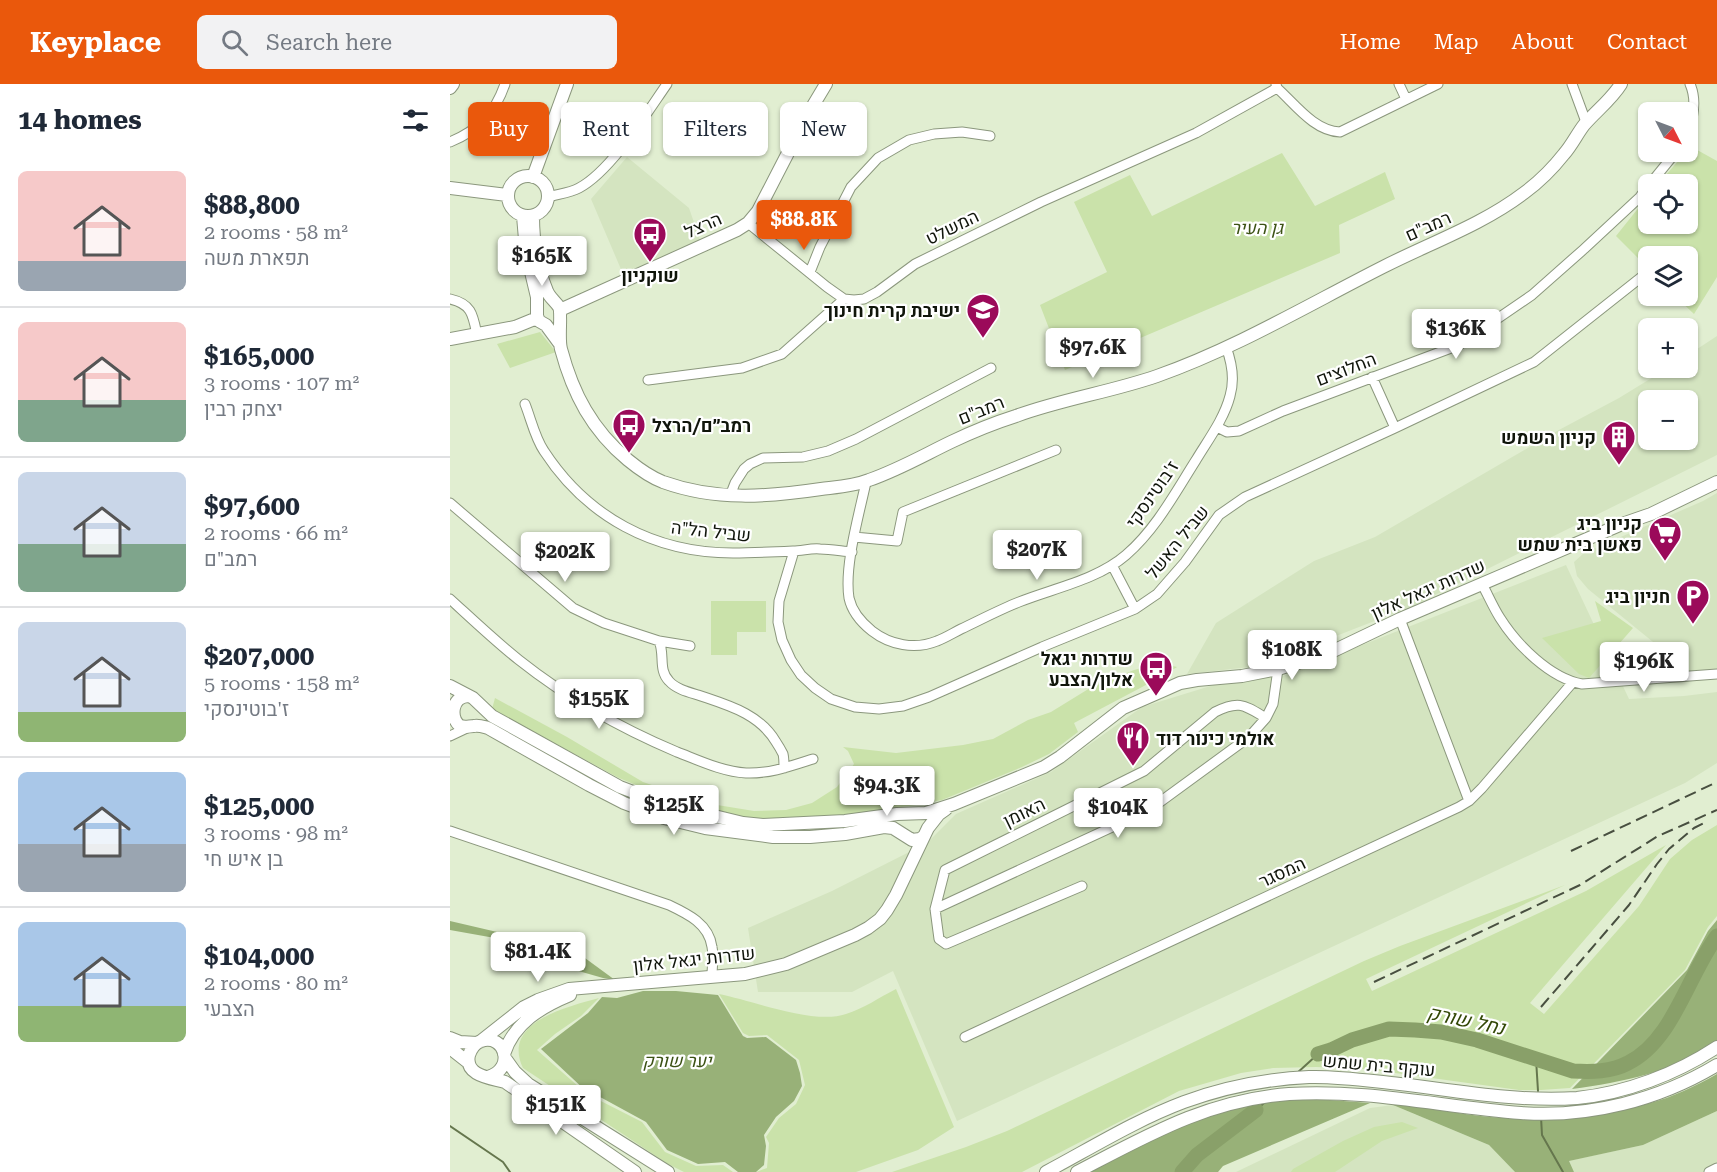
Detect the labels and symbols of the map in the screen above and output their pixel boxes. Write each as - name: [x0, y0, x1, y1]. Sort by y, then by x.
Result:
- north arrow: [1638, 102, 1698, 162]
- pin: $88.8K: [755, 200, 853, 251]
- street label: המשלט: [922, 205, 982, 249]
- street label: רמב"ם: [1402, 207, 1454, 245]
- street label: הרצל: [681, 208, 725, 242]
- bus stop icon: שוקניון: [632, 216, 668, 263]
- park label: גן העיר: [1231, 217, 1284, 238]
- pin: $165K: [500, 236, 584, 287]
- place label: שוקניון: [621, 265, 679, 286]
- school or university icon: ישיבת קרית חינוך: [965, 292, 1001, 339]
- place label: ישיבת קרית חינוך: [824, 300, 960, 321]
- pin: $136K: [1414, 309, 1498, 360]
- pin: $97.6K: [1044, 328, 1142, 379]
- street label: החלוצים: [1313, 348, 1379, 390]
- street label: רמב"ם: [955, 391, 1007, 429]
- bus stop icon: רמב״ם/הרצל: [611, 407, 647, 454]
- place label: רמב״ם/הרצל: [652, 415, 751, 436]
- building icon: קניון השמש: [1601, 419, 1637, 466]
- place label: קניון השמש: [1501, 427, 1596, 448]
- street label: ז'בוטינסקי: [1121, 457, 1183, 531]
- street label: שביל האשל: [1141, 501, 1213, 583]
- place label: קניון ביג פאשן בית שמש: [1517, 513, 1642, 555]
- supermarket icon: קניון ביג פאשן בית שמש: [1647, 515, 1683, 562]
- street label: שביל הל"ה: [670, 516, 752, 546]
- pin: $207K: [995, 530, 1079, 581]
- pin: $202K: [523, 532, 607, 583]
- street label: שדרות יגאל אלון: [1368, 554, 1488, 624]
- parking icon: חניון ביג: [1675, 578, 1711, 625]
- place label: חניון ביג: [1606, 586, 1670, 607]
- pin: $108K: [1250, 630, 1334, 681]
- pin: $196K: [1602, 642, 1686, 693]
- place label: שדרות יגאל אלון/הצבע: [1041, 648, 1133, 690]
- bus stop icon: שדרות יגאל אלון/הצבע: [1138, 650, 1174, 697]
- pin: $155K: [557, 679, 641, 730]
- restaurant icon: אולמי כינור דוד: [1115, 720, 1151, 767]
- place label: אולמי כינור דוד: [1156, 728, 1274, 749]
- pin: $94.3K: [838, 766, 936, 817]
- pin: $125K: [632, 785, 716, 836]
- pin: $104K: [1076, 788, 1160, 839]
- street label: האומן: [1000, 793, 1048, 831]
- street label: המסגר: [1255, 852, 1309, 892]
- pin: $81.4K: [489, 932, 587, 983]
- street label: שדרות יגאל אלון: [632, 942, 756, 976]
- water label: נחל שורק: [1425, 1000, 1509, 1040]
- park label: יער שורק: [643, 1050, 713, 1071]
- street label: עוקף בית שמש: [1322, 1050, 1436, 1080]
- pin: $151K: [514, 1085, 598, 1136]

